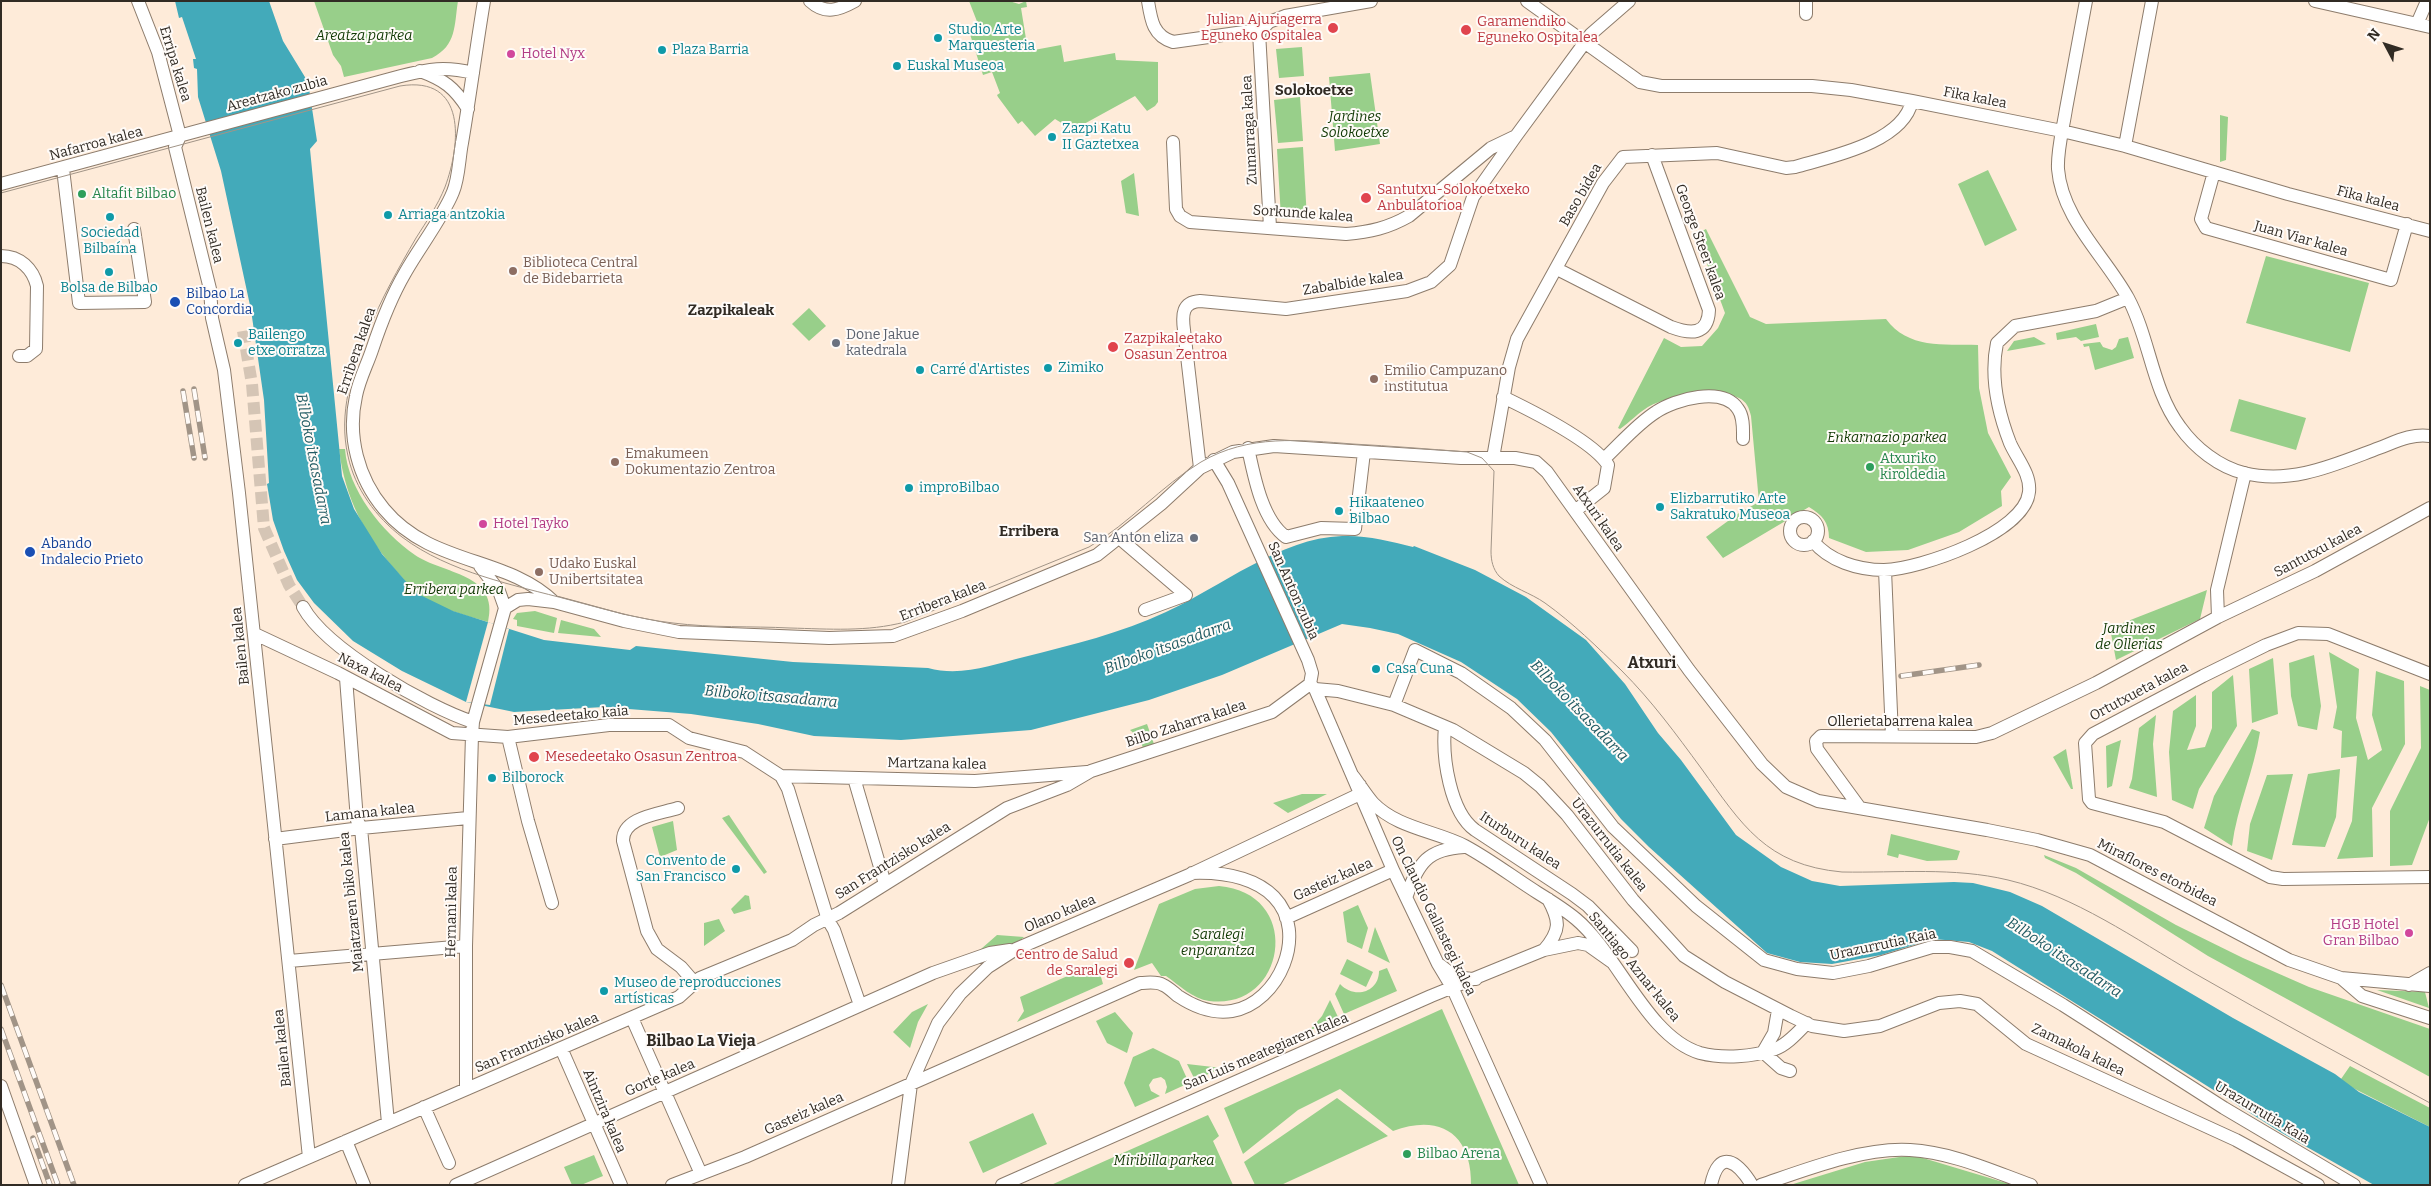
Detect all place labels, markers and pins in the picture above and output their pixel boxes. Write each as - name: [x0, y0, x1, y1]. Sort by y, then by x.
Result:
- place label: Julian Ajuriagerra Eguneko Ospitalea: [1201, 12, 1322, 44]
- place label: Garamendiko Eguneko Ospitalea: [1477, 14, 1598, 46]
- marker: Julian Ajuriagerra Eguneko Ospitalea: [1326, 21, 1340, 35]
- place label: Studio Arte Marquesteria: [948, 22, 1035, 54]
- marker: Garamendiko Eguneko Ospitalea: [1459, 23, 1473, 37]
- marker: Studio Arte Marquesteria: [932, 32, 944, 44]
- place label: Plaza Barria: [672, 42, 749, 58]
- marker: Plaza Barria: [656, 44, 668, 56]
- place label: Hotel Nyx: [521, 46, 585, 62]
- marker: Hotel Nyx: [505, 48, 517, 60]
- place label: Euskal Museoa: [907, 58, 1004, 74]
- marker: Euskal Museoa: [891, 60, 903, 72]
- place label: Zazpi Katu II Gaztetxea: [1062, 121, 1139, 154]
- marker: Zazpi Katu II Gaztetxea: [1046, 131, 1058, 143]
- place label: Santutxu-Solokoetxeko Anbulatorioa: [1377, 182, 1530, 214]
- place label: Altafit Bilbao: [92, 186, 176, 202]
- marker: Altafit Bilbao: [76, 188, 88, 200]
- marker: Santutxu-Solokoetxeko Anbulatorioa: [1359, 191, 1373, 205]
- place label: Arriaga antzokia: [398, 207, 505, 223]
- marker: Arriaga antzokia: [382, 209, 394, 221]
- marker: Sociedad Bilbaína: [104, 211, 116, 223]
- place label: Sociedad Bilbaína: [80, 225, 140, 258]
- place label: Biblioteca Central de Bidebarrieta: [523, 255, 638, 288]
- marker: Biblioteca Central de Bidebarrieta: [507, 265, 519, 277]
- marker: Bolsa de Bilbao: [103, 266, 115, 278]
- place label: Bolsa de Bilbao: [60, 280, 158, 296]
- place label: Bilbao La Concordia: [186, 286, 252, 318]
- marker: Bilbao La Concordia: [168, 295, 182, 309]
- place label: Bailengo etxe orratza: [248, 327, 325, 360]
- place label: Done Jakue katedrala: [846, 327, 919, 360]
- place label: Zazpikaleetako Osasun Zentroa: [1124, 331, 1227, 364]
- marker: Bailengo etxe orratza: [232, 337, 244, 349]
- marker: Done Jakue katedrala: [830, 337, 842, 349]
- marker: Zazpikaleetako Osasun Zentroa: [1106, 340, 1120, 354]
- place label: Zimiko: [1058, 360, 1104, 376]
- place label: Carré d'Artistes: [930, 362, 1030, 378]
- marker: Zimiko: [1042, 362, 1054, 374]
- place label: Emilio Campuzano institutua: [1384, 363, 1507, 396]
- marker: Carré d'Artistes: [914, 364, 926, 376]
- marker: Emilio Campuzano institutua: [1368, 373, 1380, 385]
- place label: Emakumeen Dokumentazio Zentroa: [625, 446, 775, 478]
- place label: Atxuriko kiroldedia: [1880, 451, 1946, 484]
- marker: Emakumeen Dokumentazio Zentroa: [609, 456, 621, 468]
- marker: Atxuriko kiroldedia: [1864, 461, 1876, 473]
- place label: improBilbao: [919, 480, 1000, 496]
- marker: improBilbao: [903, 482, 915, 494]
- place label: Elizbarrutiko Arte Sakratuko Museoa: [1670, 491, 1790, 524]
- place label: Hikaateneo Bilbao: [1349, 495, 1424, 528]
- marker: Elizbarrutiko Arte Sakratuko Museoa: [1654, 501, 1666, 513]
- marker: Hikaateneo Bilbao: [1333, 505, 1345, 517]
- place label: Hotel Tayko: [493, 516, 569, 532]
- marker: Hotel Tayko: [477, 518, 489, 530]
- place label: San Anton eliza: [1083, 530, 1184, 546]
- marker: San Anton eliza: [1188, 532, 1200, 544]
- place label: Abando Indalecio Prieto: [41, 536, 143, 568]
- marker: Abando Indalecio Prieto: [23, 545, 37, 559]
- place label: Udako Euskal Unibertsitatea: [549, 556, 643, 588]
- marker: Udako Euskal Unibertsitatea: [533, 566, 545, 578]
- place label: Casa Cuna: [1386, 661, 1453, 677]
- marker: Casa Cuna: [1370, 663, 1382, 675]
- place label: Mesedeetako Osasun Zentroa: [545, 749, 737, 765]
- marker: Mesedeetako Osasun Zentroa: [527, 750, 541, 764]
- place label: Bilborock: [502, 770, 564, 786]
- marker: Bilborock: [486, 772, 498, 784]
- place label: Convento de San Francisco: [636, 853, 726, 886]
- marker: Convento de San Francisco: [730, 863, 742, 875]
- place label: HGB Hotel Gran Bilbao: [2323, 917, 2399, 950]
- marker: HGB Hotel Gran Bilbao: [2403, 927, 2415, 939]
- place label: Centro de Salud de Saralegi: [1016, 947, 1118, 980]
- marker: Centro de Salud de Saralegi: [1122, 956, 1136, 970]
- place label: Museo de reproducciones artísticas: [614, 975, 781, 1008]
- marker: Museo de reproducciones artísticas: [598, 985, 610, 997]
- place label: Bilbao Arena: [1417, 1146, 1500, 1162]
- marker: Bilbao Arena: [1401, 1148, 1413, 1160]

